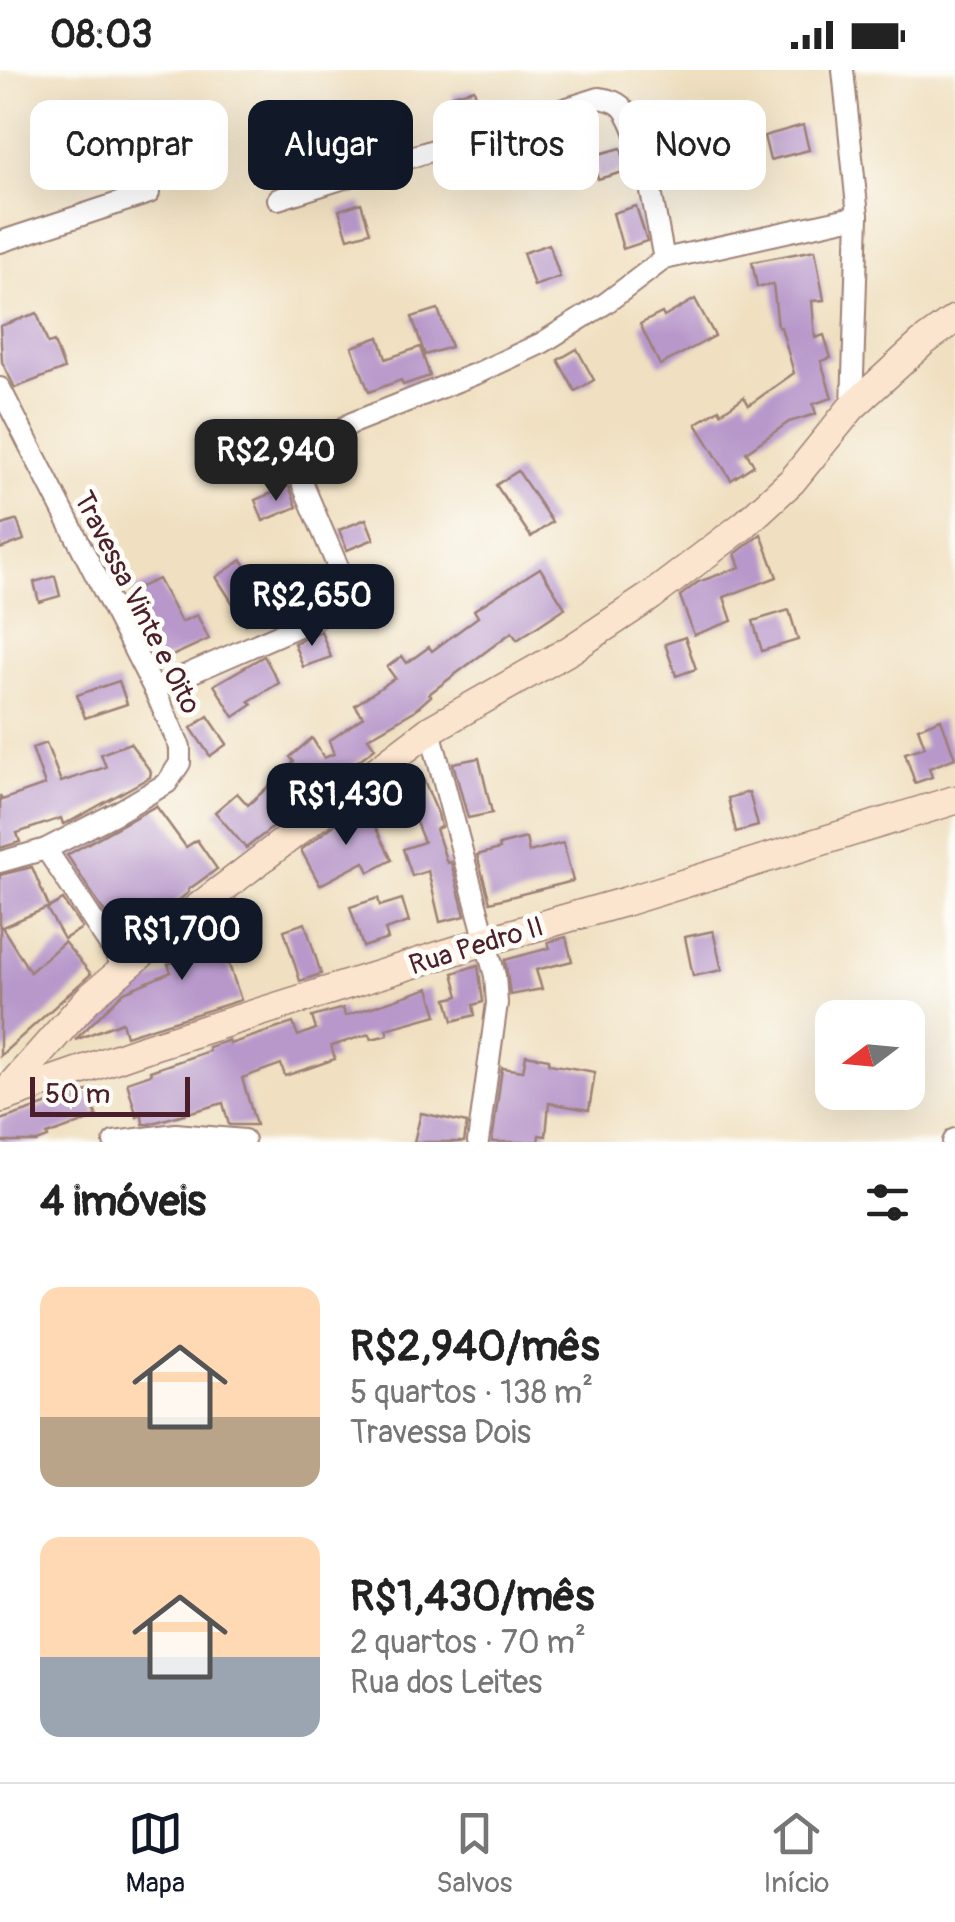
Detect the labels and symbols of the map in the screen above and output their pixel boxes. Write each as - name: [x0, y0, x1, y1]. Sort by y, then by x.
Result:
- pin: R$2,940: [184, 419, 368, 504]
- street label: Travessa Vinte e Oito: [65, 485, 208, 720]
- pin: R$2,650: [220, 564, 404, 649]
- pin: R$1,430: [254, 763, 438, 848]
- pin: R$1,700: [90, 898, 274, 983]
- street label: Rua Pedro II: [405, 909, 548, 983]
- north arrow: [815, 1000, 925, 1110]
- scale bar: [30, 1072, 190, 1116]

